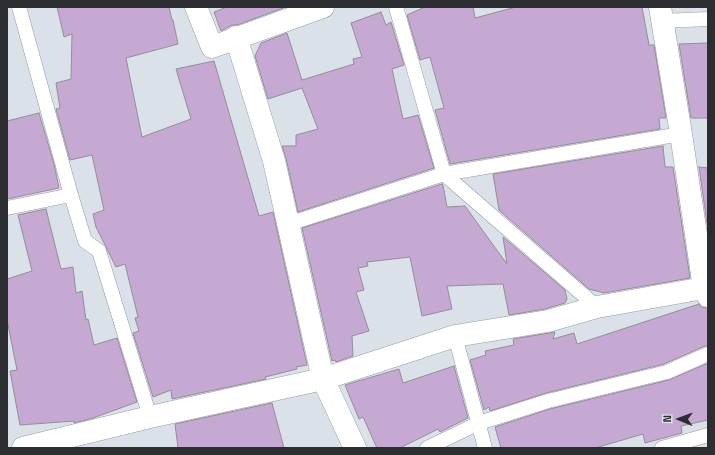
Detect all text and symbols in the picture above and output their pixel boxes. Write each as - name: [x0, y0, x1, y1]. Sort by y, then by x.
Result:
- north arrow: [659, 399, 699, 439]
- text: N: [660, 415, 674, 423]

